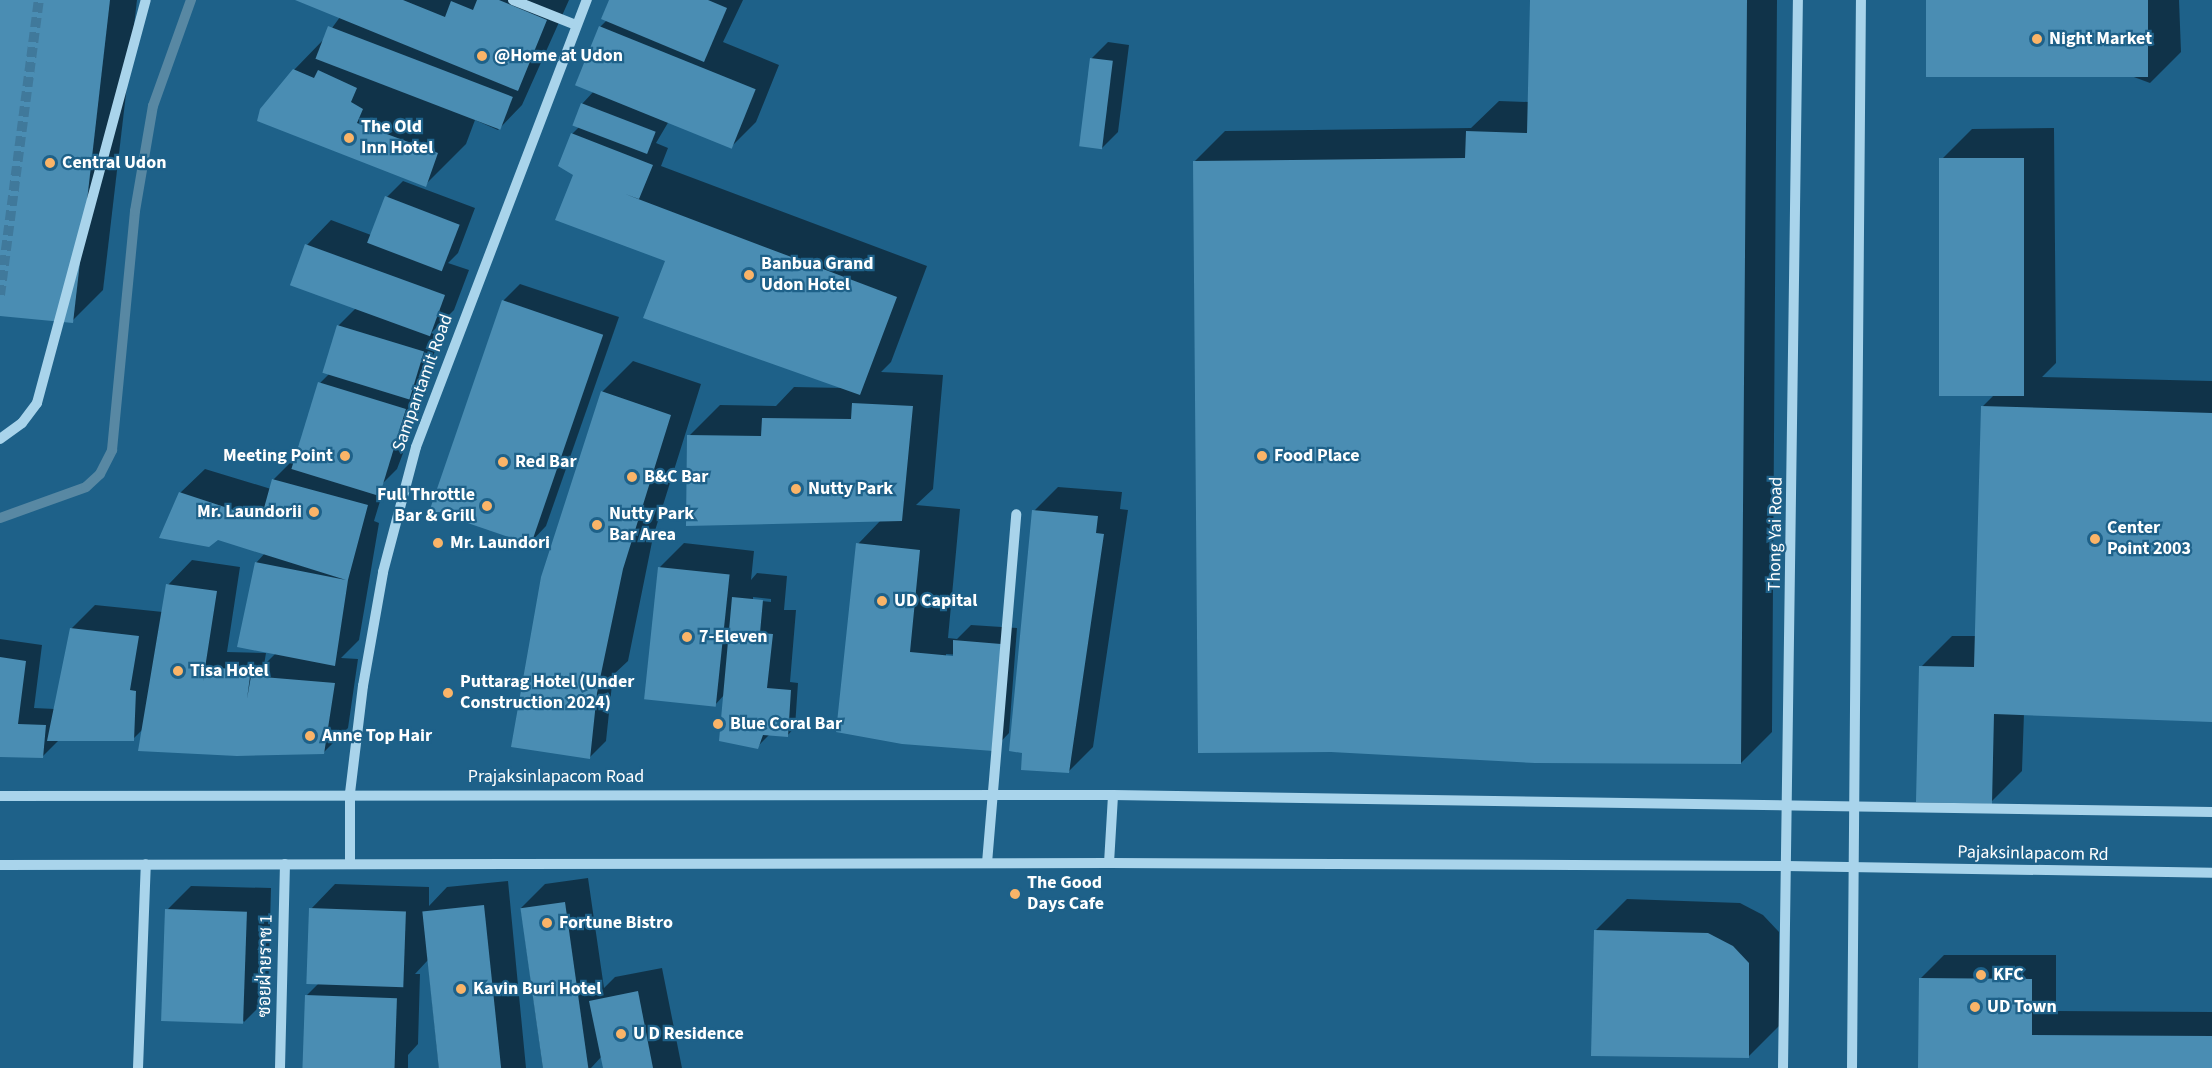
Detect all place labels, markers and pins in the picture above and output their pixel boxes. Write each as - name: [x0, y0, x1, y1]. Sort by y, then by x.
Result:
- place label: Night Market: [2049, 28, 2152, 50]
- marker: Night Market: [2030, 32, 2044, 46]
- place label: @Home at Udon: [494, 45, 623, 67]
- marker: @Home at Udon: [475, 49, 489, 63]
- place label: The Old Inn Hotel: [361, 117, 433, 160]
- marker: The Old Inn Hotel: [342, 131, 356, 145]
- place label: Central Udon: [62, 152, 166, 174]
- marker: Central Udon: [43, 156, 57, 170]
- place label: Banbua Grand Udon Hotel: [761, 254, 874, 296]
- marker: Banbua Grand Udon Hotel: [742, 268, 756, 282]
- place label: Meeting Point: [223, 445, 333, 467]
- place label: Food Place: [1274, 445, 1360, 467]
- marker: Meeting Point: [338, 449, 352, 463]
- marker: Food Place: [1255, 449, 1269, 463]
- place label: Red Bar: [515, 451, 577, 473]
- marker: Red Bar: [496, 455, 510, 469]
- place label: B&C Bar: [644, 466, 709, 488]
- marker: B&C Bar: [625, 470, 639, 484]
- place label: Nutty Park: [808, 478, 893, 500]
- marker: Nutty Park: [789, 482, 803, 496]
- place label: Full Throttle Bar & Grill: [377, 485, 475, 528]
- marker: Full Throttle Bar & Grill: [480, 499, 494, 513]
- place label: Mr. Laundorii: [197, 501, 302, 523]
- place label: Nutty Park Bar Area: [609, 504, 694, 546]
- marker: Mr. Laundorii: [307, 505, 321, 519]
- marker: Nutty Park Bar Area: [590, 518, 604, 532]
- place label: Center Point 2003: [2107, 518, 2191, 560]
- place label: Mr. Laundori: [450, 532, 550, 554]
- marker: Center Point 2003: [2088, 532, 2102, 546]
- marker: Mr. Laundori: [431, 536, 445, 550]
- place label: UD Capital: [894, 590, 977, 612]
- marker: UD Capital: [875, 594, 889, 608]
- place label: 7-Eleven: [699, 626, 768, 648]
- marker: 7-Eleven: [680, 630, 694, 644]
- place label: Tisa Hotel: [190, 660, 269, 682]
- marker: Tisa Hotel: [171, 664, 185, 678]
- place label: Puttarag Hotel (Under Construction 2024): [460, 672, 634, 714]
- marker: Puttarag Hotel (Under Construction 2024): [441, 686, 455, 700]
- place label: Blue Coral Bar: [730, 713, 842, 735]
- marker: Blue Coral Bar: [711, 717, 725, 731]
- place label: Anne Top Hair: [322, 725, 432, 747]
- marker: Anne Top Hair: [303, 729, 317, 743]
- place label: The Good Days Cafe: [1027, 873, 1104, 916]
- marker: The Good Days Cafe: [1008, 887, 1022, 901]
- place label: Fortune Bistro: [559, 912, 673, 934]
- marker: Fortune Bistro: [540, 916, 554, 930]
- place label: KFC: [1993, 964, 2024, 986]
- marker: KFC: [1974, 968, 1988, 982]
- place label: Kavin Buri Hotel: [473, 978, 601, 1000]
- marker: Kavin Buri Hotel: [454, 982, 468, 996]
- place label: UD Town: [1987, 996, 2057, 1018]
- marker: UD Town: [1968, 1000, 1982, 1014]
- place label: U D Residence: [633, 1023, 744, 1045]
- marker: U D Residence: [614, 1027, 628, 1041]

